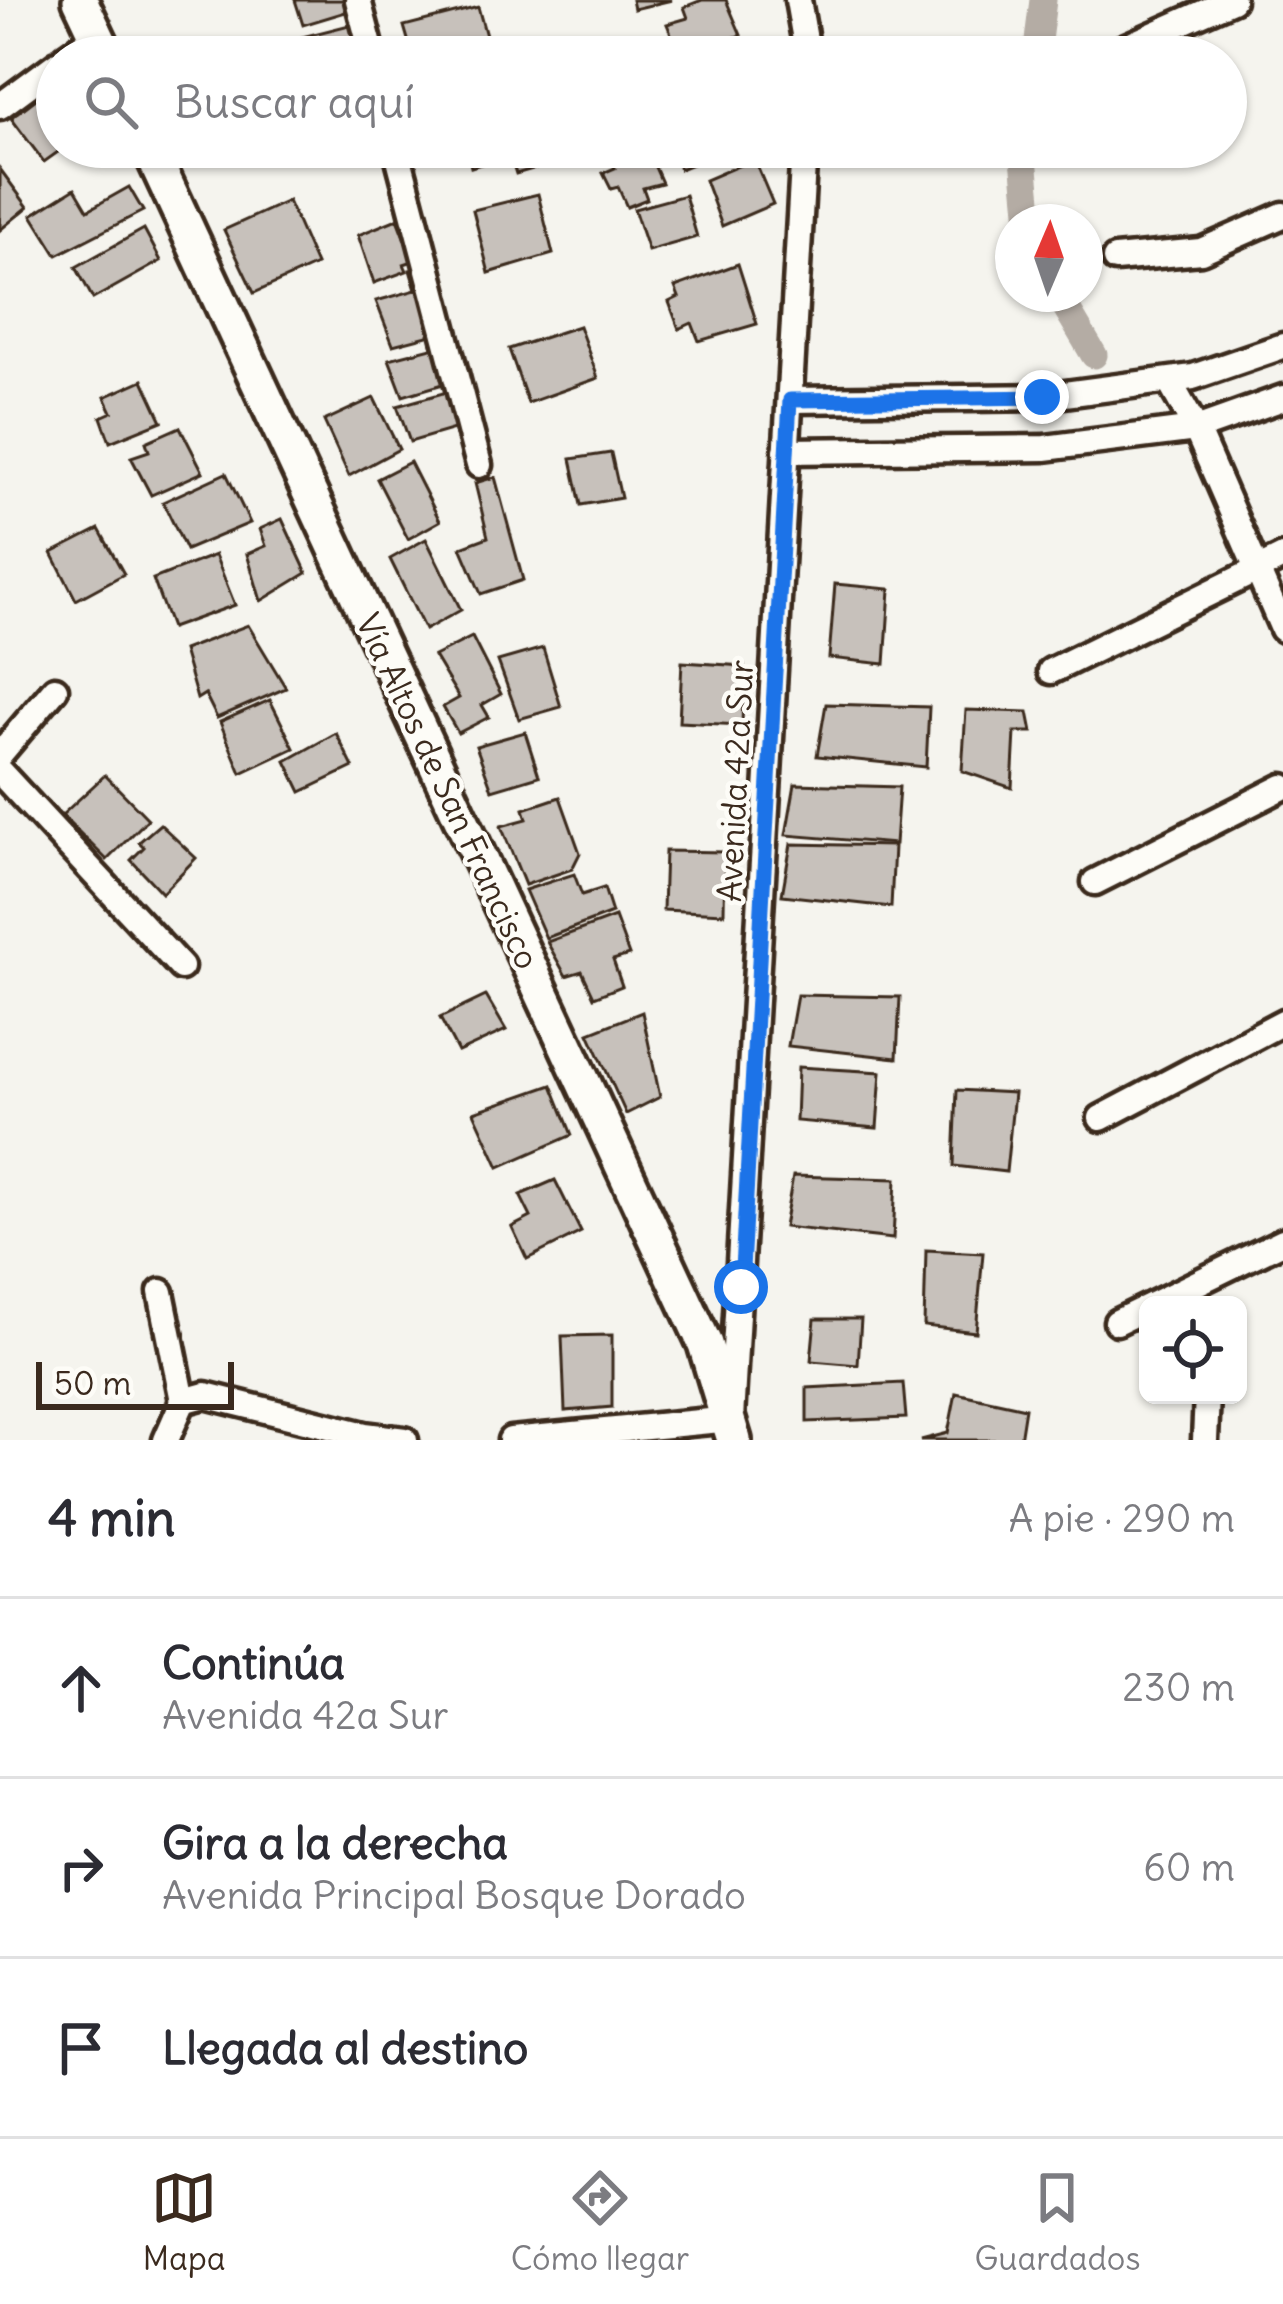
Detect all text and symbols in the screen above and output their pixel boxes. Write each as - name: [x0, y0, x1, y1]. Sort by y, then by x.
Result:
- search box: [36, 36, 1247, 168]
- icon: search: [78, 69, 144, 135]
- text: Buscar aquí: [174, 74, 414, 130]
- north arrow: [995, 204, 1103, 312]
- route end: [1015, 370, 1069, 424]
- street label: Vía Altos de San Francisco: [347, 607, 549, 975]
- street label: Avenida 42a Sur: [708, 659, 762, 903]
- route start: [714, 1260, 768, 1314]
- map controls: [1139, 1296, 1247, 1404]
- button: locate: [1139, 1296, 1247, 1404]
- scale bar: [36, 1356, 234, 1409]
- text: 50 m: [54, 1362, 131, 1404]
- text: 4 min: [48, 1486, 175, 1550]
- text: A pie · 290 m: [1009, 1494, 1235, 1543]
- text: Continúa: [162, 1635, 345, 1691]
- icon: ahead: [48, 1655, 114, 1721]
- text: 230 m: [1122, 1663, 1235, 1712]
- text: Avenida 42a Sur: [162, 1691, 448, 1740]
- text: Gira a la derecha: [162, 1815, 508, 1871]
- icon: right: [48, 1835, 114, 1901]
- text: 60 m: [1143, 1843, 1235, 1892]
- text: Avenida Principal Bosque Dorado: [162, 1871, 746, 1920]
- icon: arrive: [48, 2015, 114, 2081]
- text: Llegada al destino: [162, 2020, 528, 2076]
- tab: Mapa: [143, 2165, 226, 2279]
- tab: Cómo llegar: [511, 2165, 689, 2279]
- tab: Guardados: [974, 2165, 1140, 2279]

